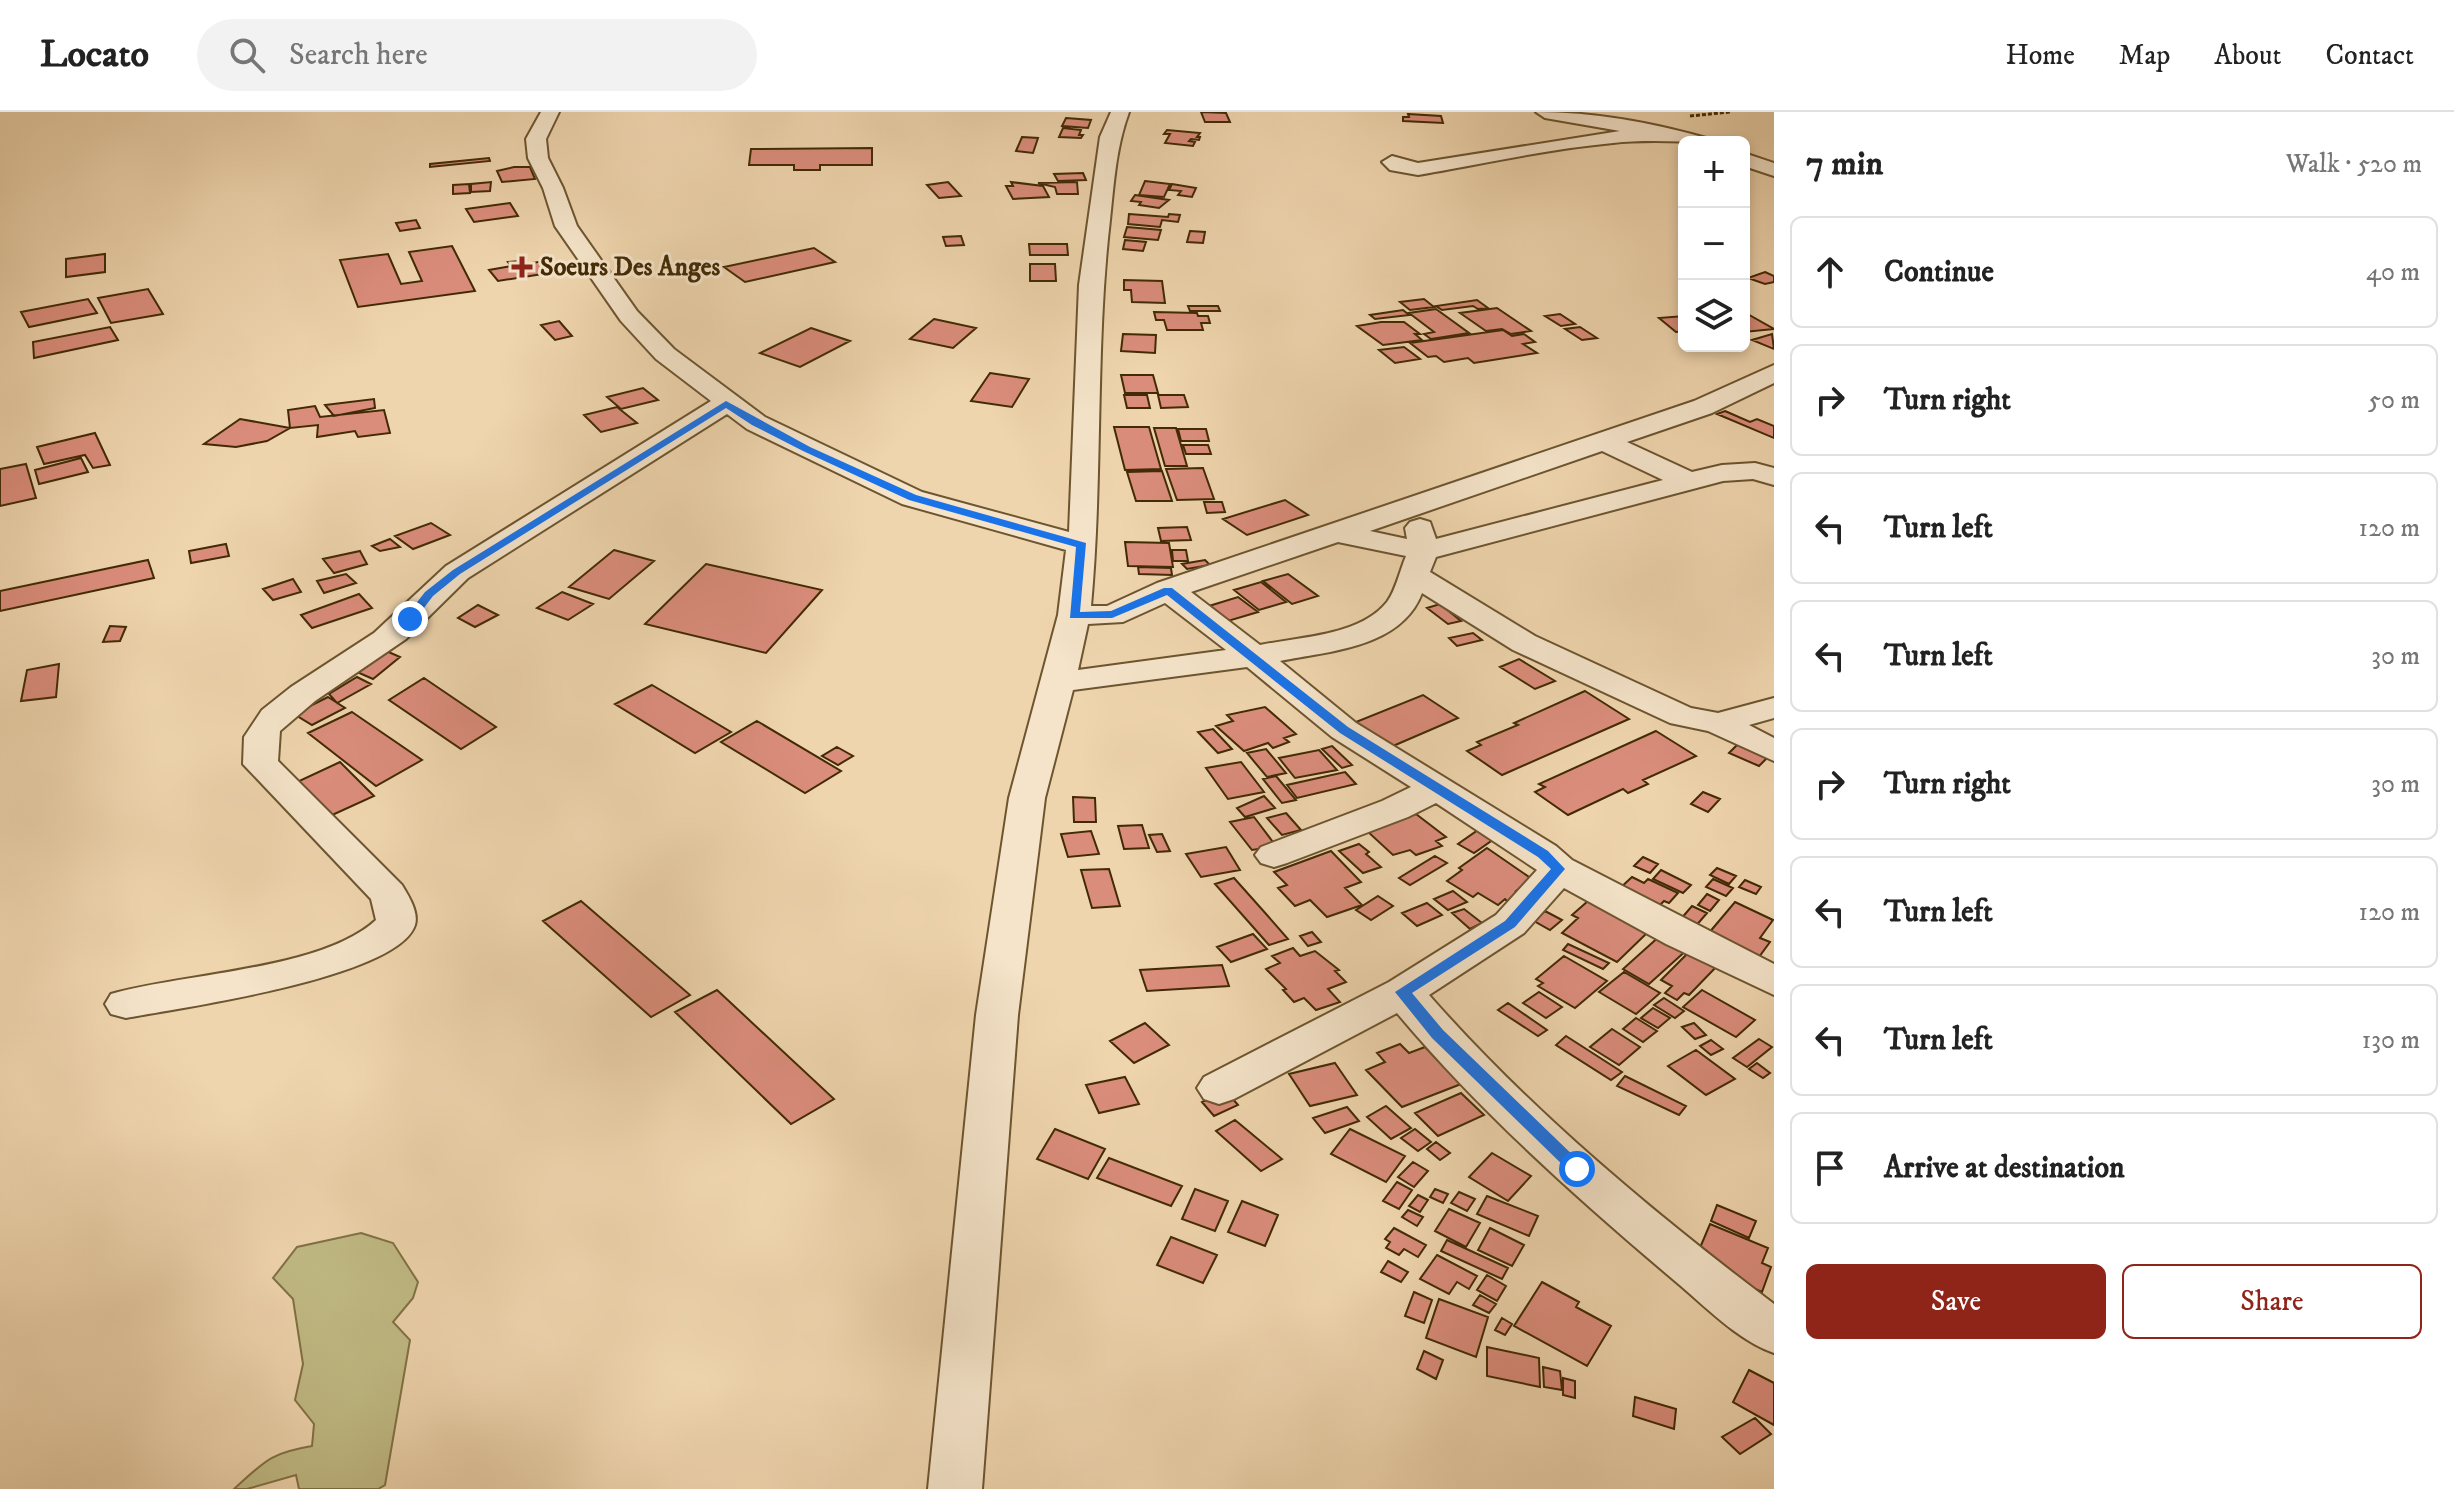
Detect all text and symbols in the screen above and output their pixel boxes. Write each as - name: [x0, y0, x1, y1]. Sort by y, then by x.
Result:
- search box: [197, 19, 757, 91]
- text: Locato: [40, 31, 149, 79]
- icon: search: [225, 33, 269, 77]
- text: Search here: [289, 37, 428, 74]
- text: Home: [2006, 38, 2075, 73]
- text: Map: [2119, 38, 2170, 73]
- text: About: [2214, 38, 2281, 73]
- text: Contact: [2325, 38, 2414, 73]
- map controls: [1678, 136, 1750, 352]
- button: +: [1678, 136, 1750, 208]
- text: 7 min: [1806, 143, 1883, 185]
- text: Walk · 520 m: [2286, 148, 2422, 181]
- button: −: [1678, 208, 1750, 280]
- icon: ahead: [1808, 250, 1852, 294]
- place label: Soeurs Des Anges: [540, 251, 720, 284]
- text: Continue: [1884, 254, 1994, 291]
- marker: Soeurs Des Anges: [511, 256, 533, 278]
- text: 40 m: [2366, 256, 2420, 289]
- button: layers: [1678, 280, 1750, 352]
- icon: right: [1808, 378, 1852, 422]
- text: Turn right: [1884, 382, 2011, 419]
- text: 50 m: [2368, 384, 2420, 417]
- icon: left: [1808, 506, 1852, 550]
- text: Turn left: [1884, 510, 1993, 547]
- text: 120 m: [2359, 512, 2420, 545]
- route end: [392, 601, 428, 637]
- icon: left: [1808, 634, 1852, 678]
- text: Turn left: [1884, 638, 1993, 675]
- text: 30 m: [2371, 640, 2420, 673]
- icon: right: [1808, 762, 1852, 806]
- text: Turn right: [1884, 766, 2011, 803]
- text: 30 m: [2371, 768, 2420, 801]
- icon: left: [1808, 890, 1852, 934]
- text: Turn left: [1884, 894, 1993, 931]
- text: 120 m: [2359, 896, 2420, 929]
- icon: left: [1808, 1018, 1852, 1062]
- text: Turn left: [1884, 1022, 1993, 1059]
- text: 130 m: [2362, 1024, 2420, 1057]
- icon: arrive: [1808, 1146, 1852, 1190]
- text: Arrive at destination: [1884, 1150, 2125, 1187]
- route start: [1559, 1151, 1595, 1187]
- button: Save: [1806, 1264, 2106, 1339]
- button: Share: [2122, 1264, 2422, 1339]

